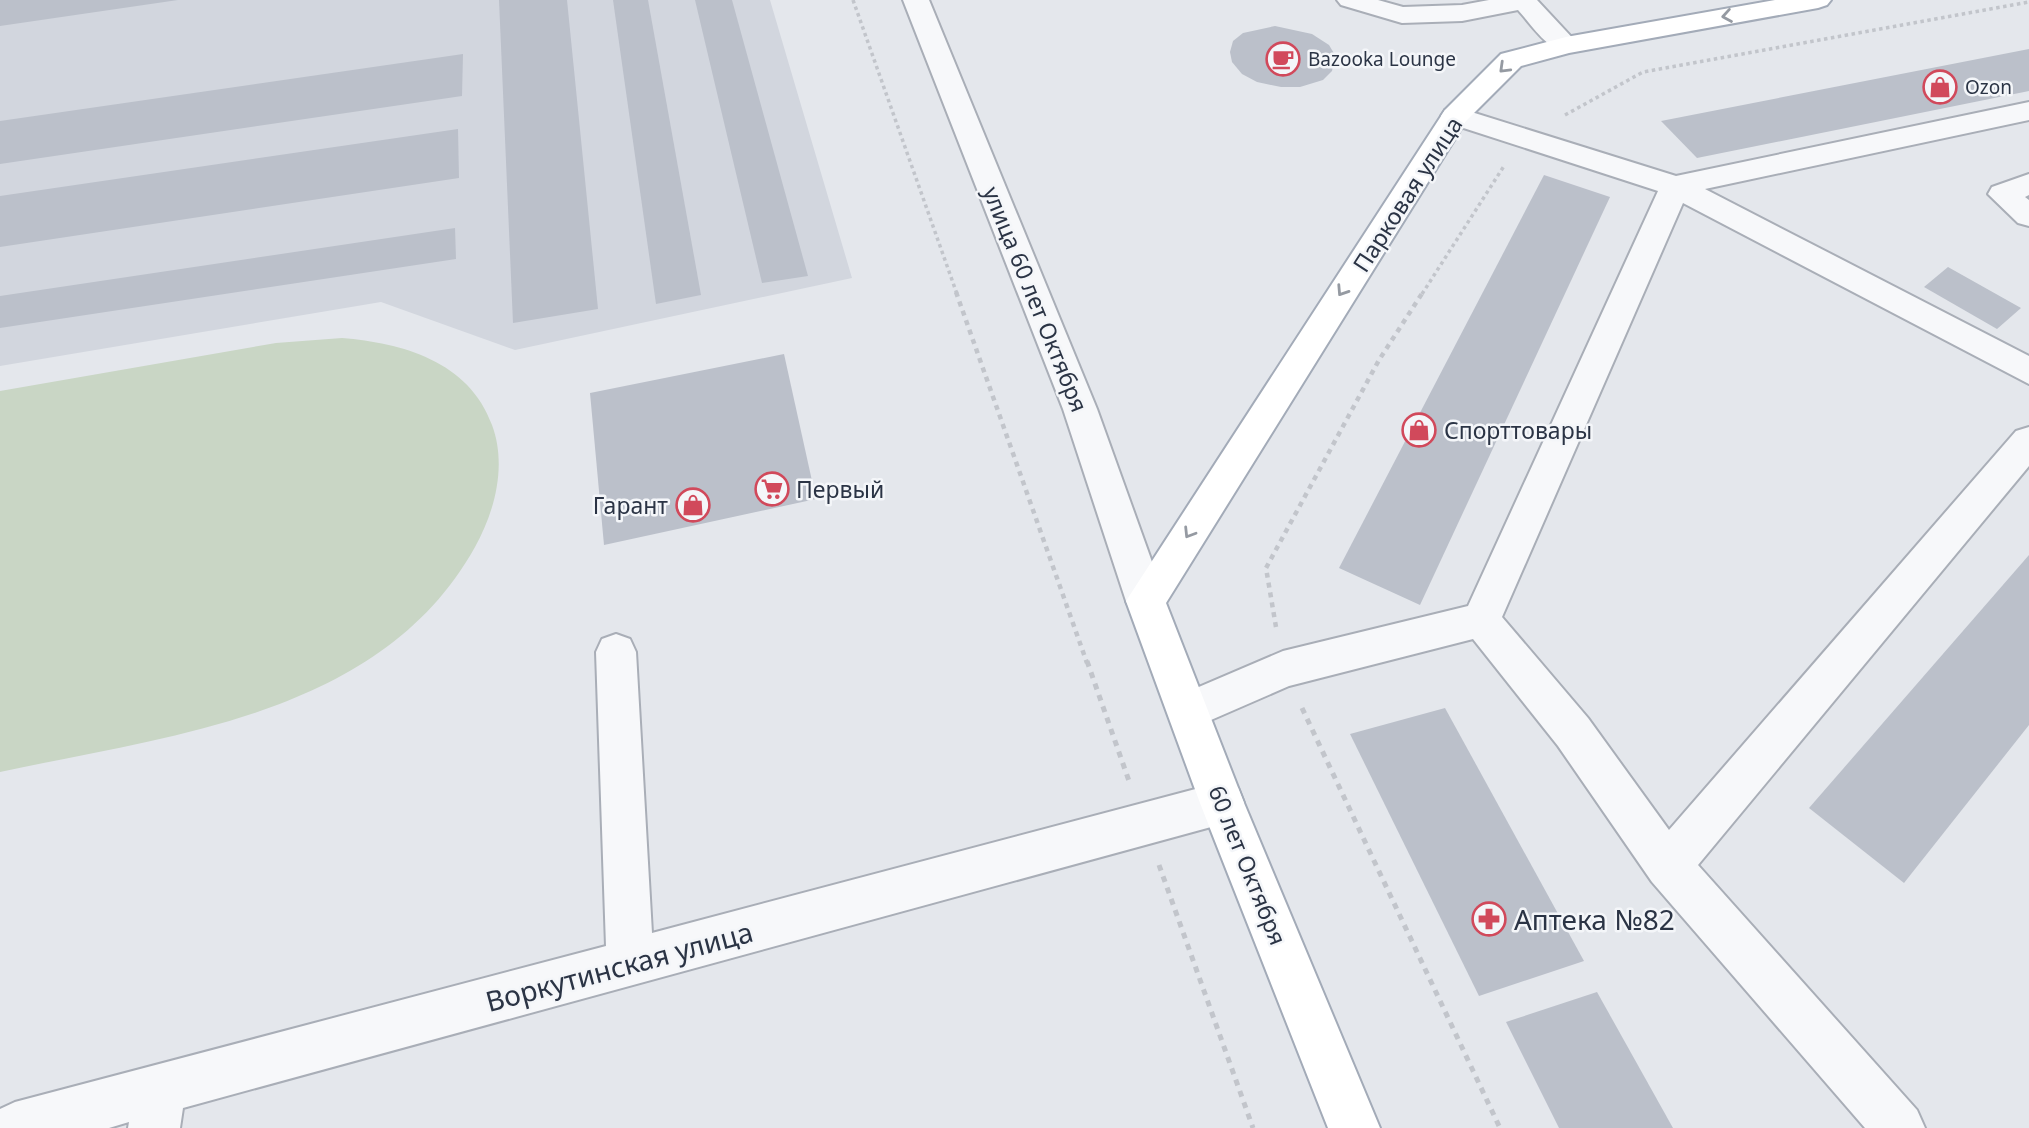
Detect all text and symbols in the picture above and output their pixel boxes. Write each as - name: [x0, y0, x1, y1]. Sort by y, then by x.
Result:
- one-way arrow: [1721, 8, 1733, 23]
- cafe icon: Bazooka Lounge: [1264, 40, 1302, 78]
- place label: Bazooka Lounge: [1308, 46, 1456, 72]
- one-way arrow: [1499, 60, 1512, 73]
- shop icon: Ozon: [1921, 68, 1959, 106]
- place label: Ozon: [1965, 74, 2012, 100]
- street label: Парковая улица: [1345, 110, 1469, 278]
- street label: улица 60 лет Октября: [976, 181, 1096, 417]
- one-way arrow: [1337, 284, 1350, 297]
- shop icon: Спорттовары: [1400, 411, 1438, 449]
- place label: Спорттовары: [1444, 414, 1592, 446]
- supermarket icon: Первый: [753, 470, 791, 508]
- place label: Первый: [796, 473, 884, 505]
- shop icon: Гарант: [674, 486, 712, 524]
- place label: Гарант: [593, 489, 668, 521]
- one-way arrow: [1184, 525, 1197, 538]
- street label: 60 лет Октября: [1201, 780, 1295, 950]
- pharmacy icon: Аптека №82: [1470, 900, 1508, 938]
- place label: Аптека №82: [1514, 900, 1675, 938]
- street label: Воркутинская улица: [481, 912, 757, 1020]

